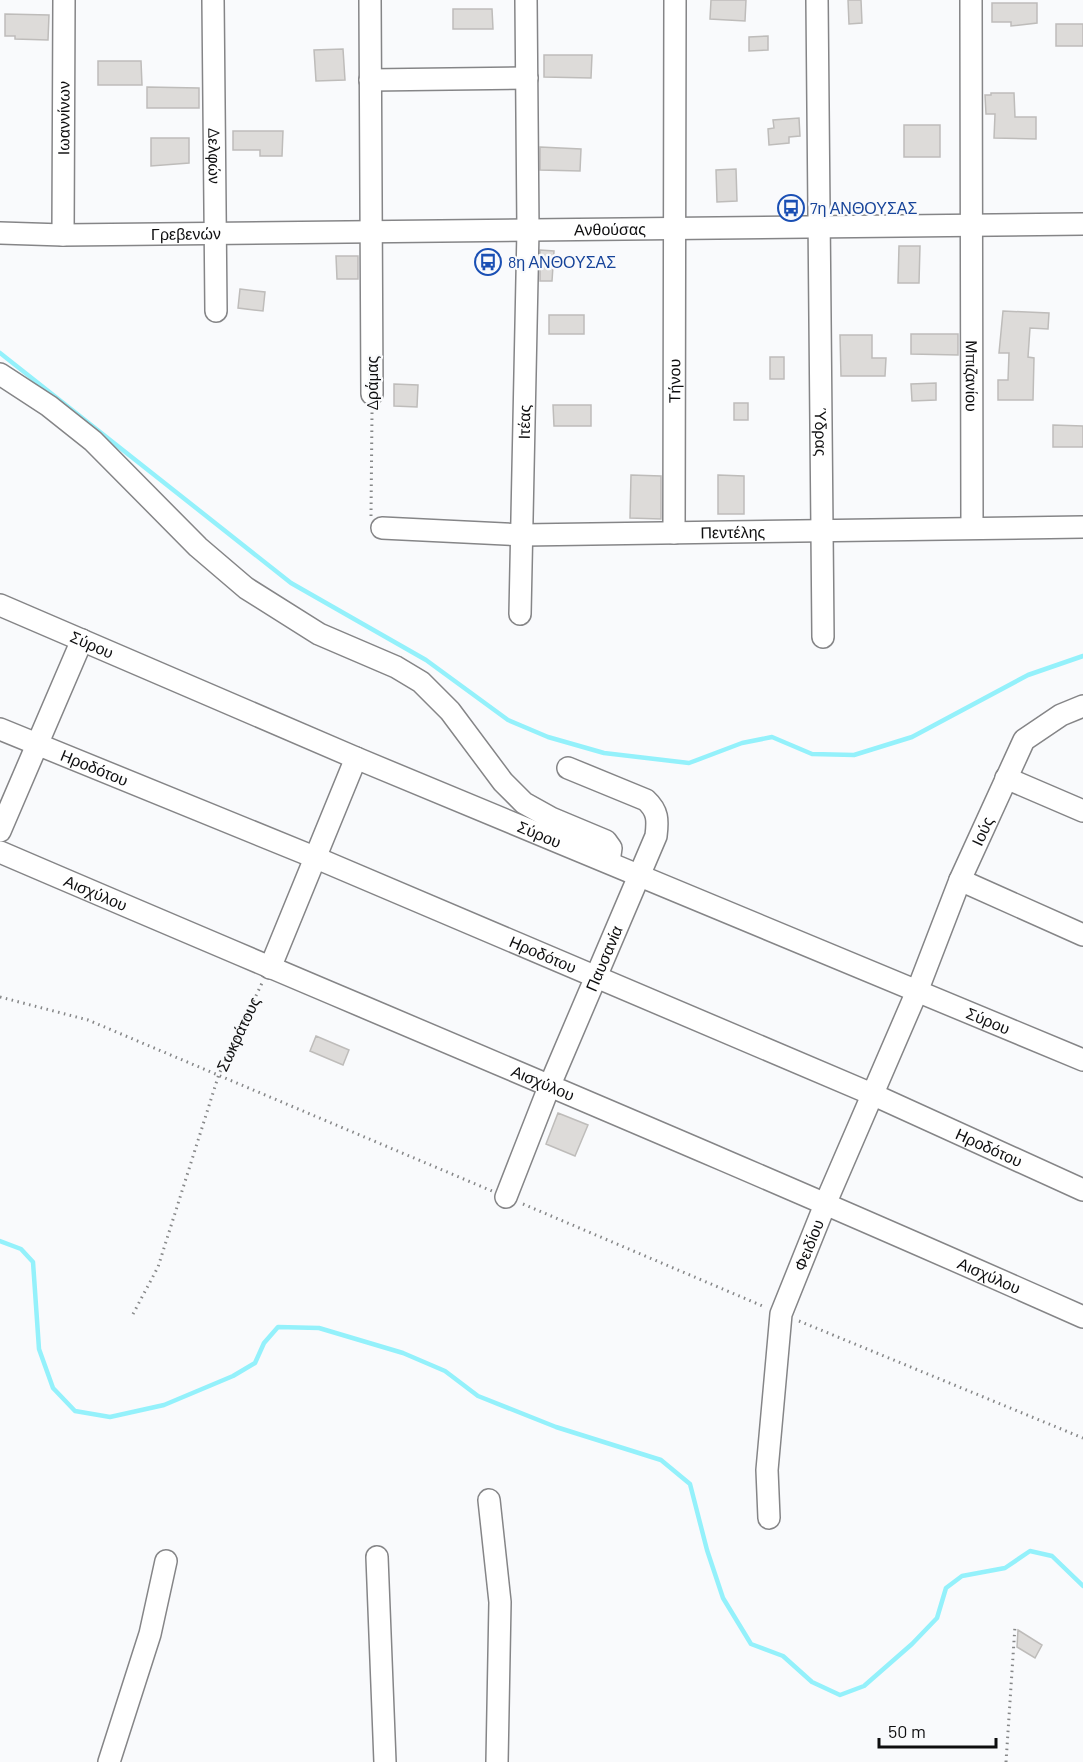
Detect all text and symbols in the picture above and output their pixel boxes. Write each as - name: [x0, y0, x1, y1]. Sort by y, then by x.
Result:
- street label: Ιωαννίνων: [53, 81, 73, 155]
- street label: Δελφών: [205, 128, 225, 184]
- bus stop icon: 7η ΑΝΘΟΥΣΑΣ: [776, 193, 806, 223]
- place label: 7η ΑΝΘΟΥΣΑΣ: [810, 198, 918, 217]
- street label: Ανθούσας: [574, 219, 646, 238]
- street label: Γρεβενών: [151, 223, 221, 243]
- bus stop icon: 8η ΑΝΘΟΥΣΑΣ: [473, 247, 503, 277]
- place label: 8η ΑΝΘΟΥΣΑΣ: [508, 252, 616, 271]
- street label: Μπιζανίου: [962, 340, 982, 412]
- street label: Δράμας: [362, 356, 381, 410]
- street label: Τήνου: [664, 359, 683, 403]
- street label: Ιτέας: [514, 404, 533, 440]
- street label: Ύδρας: [812, 408, 831, 457]
- street label: Πεντέλης: [700, 522, 766, 541]
- street label: Σύρου: [67, 626, 117, 662]
- street label: Ηροδότου: [58, 745, 131, 789]
- street label: Ιούς: [967, 813, 997, 848]
- street label: Σύρου: [515, 816, 564, 851]
- street label: Αισχύλου: [61, 871, 130, 914]
- street label: Παυσανία: [581, 922, 626, 994]
- street label: Ηροδότου: [507, 931, 580, 977]
- street label: Σωκράτους: [212, 993, 263, 1074]
- street label: Σύρου: [964, 1003, 1013, 1038]
- street label: Αισχύλου: [509, 1061, 578, 1104]
- street label: Ηροδότου: [953, 1124, 1026, 1170]
- street label: Φειδίου: [789, 1216, 827, 1273]
- street label: Αισχύλου: [955, 1253, 1024, 1297]
- scale bar: [879, 1711, 996, 1749]
- text: 50 m: [888, 1720, 926, 1742]

